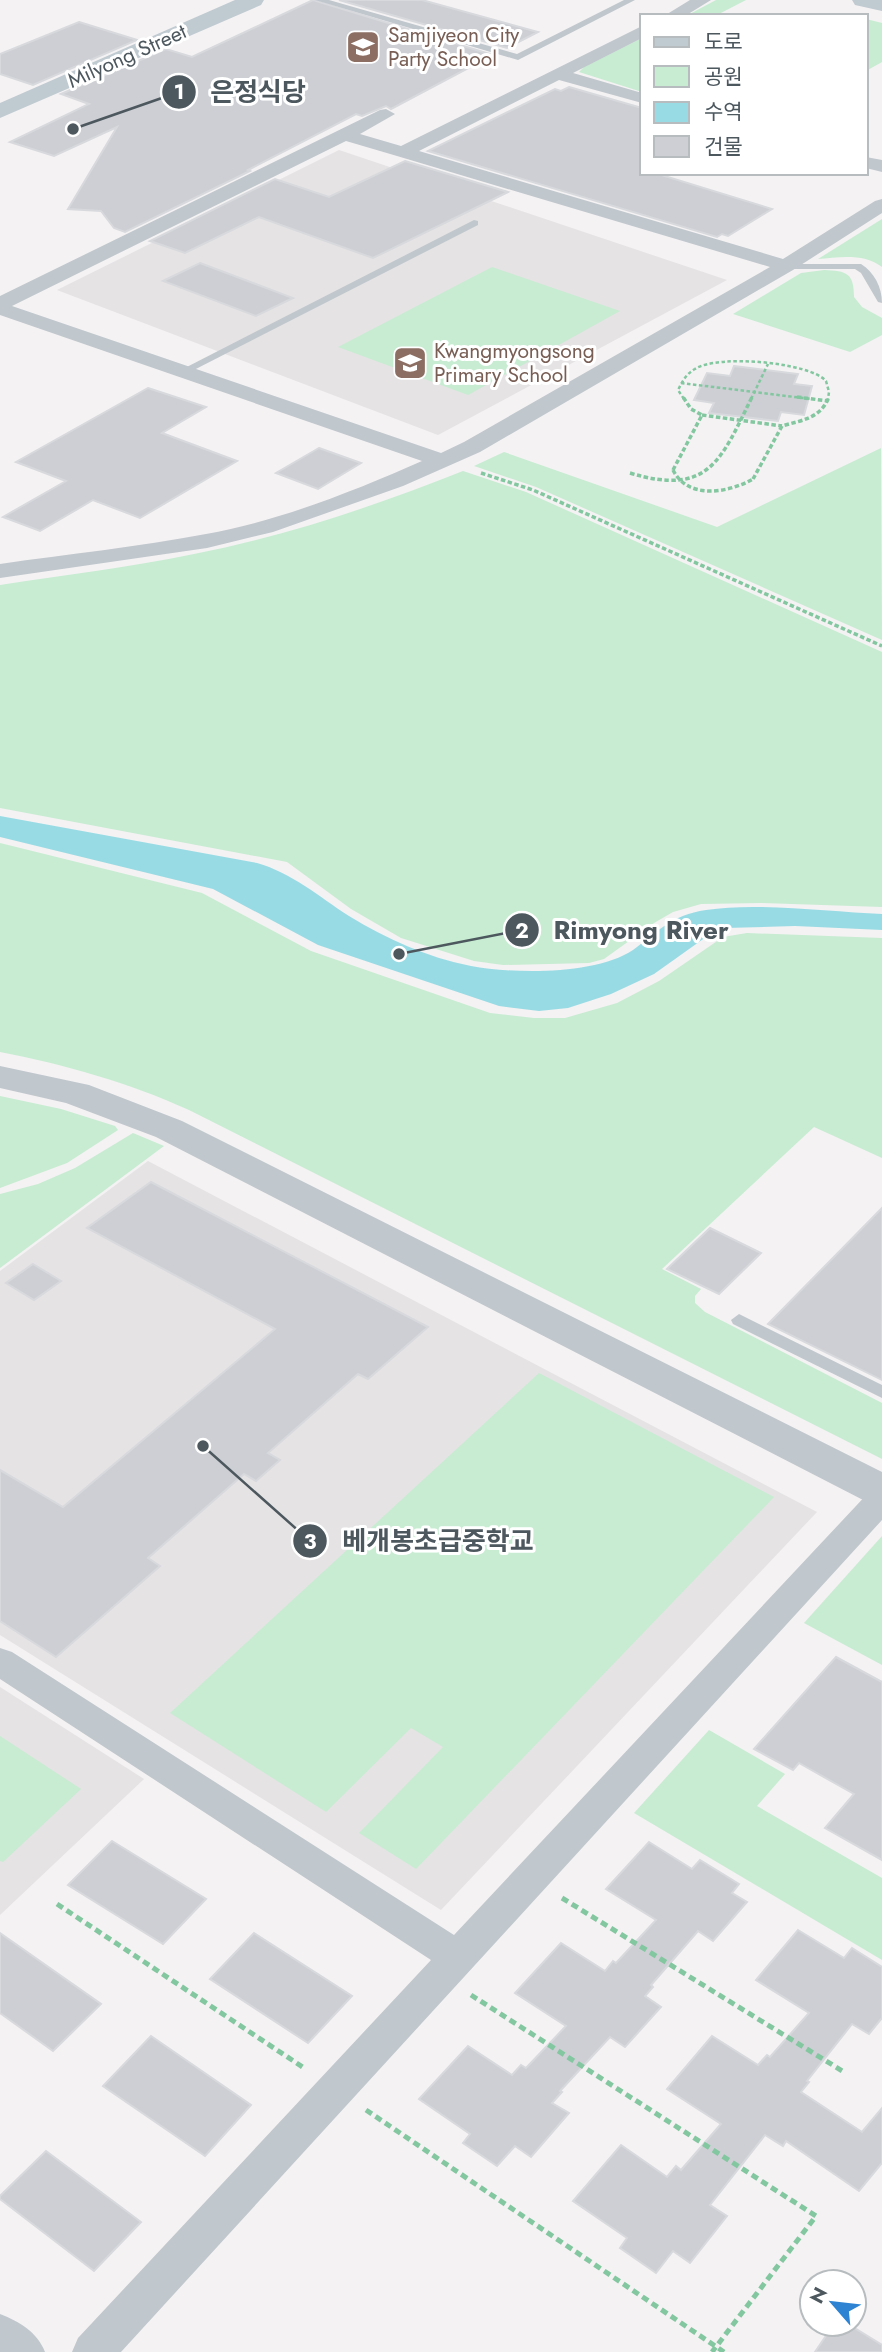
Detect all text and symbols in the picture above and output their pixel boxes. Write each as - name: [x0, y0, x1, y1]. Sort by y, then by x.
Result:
- legend: [640, 14, 868, 175]
- street label: Milyong Street: [63, 16, 191, 96]
- place label: Samjiyeon City Party School: [388, 20, 520, 74]
- text: 도로: [704, 27, 743, 57]
- school or university icon: Samjiyeon City Party School: [344, 28, 382, 66]
- text: 공원: [704, 62, 743, 92]
- callout: 은정식당: [161, 68, 320, 115]
- text: 은정식당: [210, 73, 306, 111]
- text: 1: [174, 77, 184, 107]
- text: 수역: [704, 97, 743, 127]
- text: 건물: [704, 132, 743, 162]
- place label: Kwangmyongsong Primary School: [434, 336, 595, 390]
- school or university icon: Kwangmyongsong Primary School: [391, 344, 429, 382]
- callout: Rimyong River: [504, 907, 742, 954]
- text: Rimyong River: [553, 911, 729, 949]
- text: 2: [515, 916, 529, 946]
- callout: 베개봉초급중학교: [293, 1518, 547, 1565]
- text: 베개봉초급중학교: [342, 1522, 534, 1560]
- text: 3: [303, 1527, 317, 1557]
- north arrow: [798, 2268, 868, 2338]
- text: N: [803, 2282, 834, 2308]

